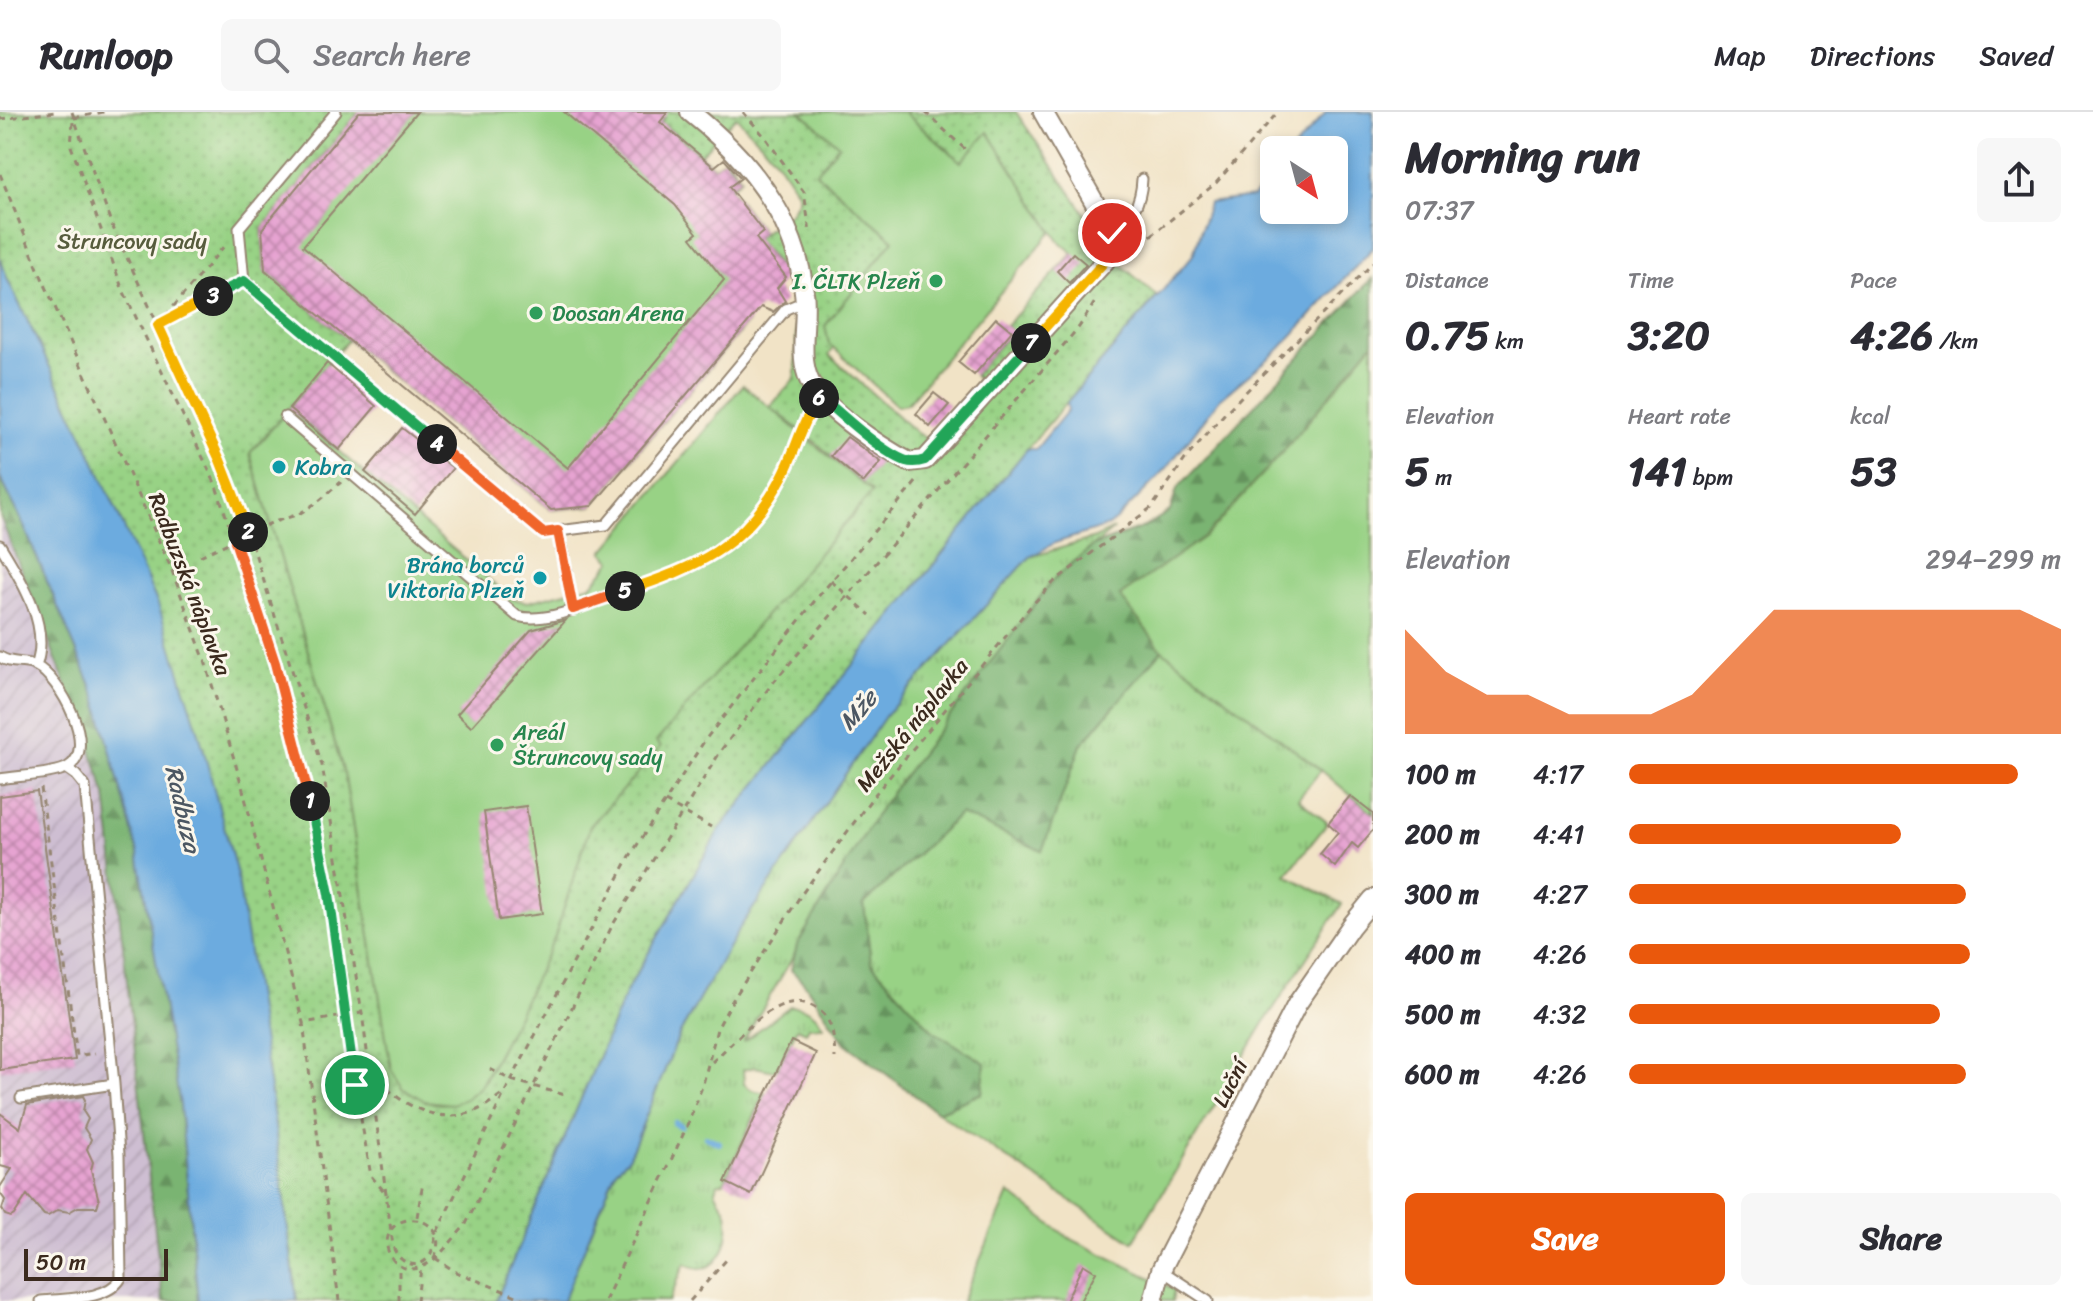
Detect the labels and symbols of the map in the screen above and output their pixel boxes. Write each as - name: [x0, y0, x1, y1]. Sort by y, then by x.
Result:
- north arrow: [1260, 136, 1348, 224]
- pin: [1078, 199, 1146, 267]
- park label: Štruncovy sady: [57, 222, 208, 261]
- place label: I. ČLTK Plzeň: [791, 262, 920, 301]
- marker: I. ČLTK Plzeň: [927, 272, 945, 290]
- pin: 3: [193, 276, 233, 316]
- place label: Doosan Arena: [552, 294, 685, 333]
- marker: Doosan Arena: [527, 304, 545, 322]
- pin: 7: [1011, 323, 1051, 363]
- pin: 6: [799, 378, 839, 418]
- pin: 4: [417, 424, 457, 464]
- place label: Kobra: [295, 448, 353, 487]
- marker: Kobra: [270, 458, 288, 476]
- street label: Radbuzská náplavka: [137, 487, 243, 682]
- pin: 2: [228, 512, 268, 552]
- place label: Brána borců Viktoria Plzeň: [387, 546, 524, 610]
- marker: Brána borců Viktoria Plzeň: [531, 569, 549, 587]
- pin: 5: [605, 571, 645, 611]
- street label: Mežská náplavka: [846, 649, 979, 801]
- water label: Mže: [828, 678, 890, 740]
- place label: Areál Štruncovy sady: [512, 713, 663, 777]
- marker: Areál Štruncovy sady: [488, 736, 506, 754]
- water label: Radbuza: [153, 761, 214, 859]
- pin: 1: [290, 781, 330, 821]
- street label: Luční: [1201, 1049, 1260, 1115]
- pin: [321, 1051, 389, 1119]
- scale bar: [24, 1245, 168, 1281]

